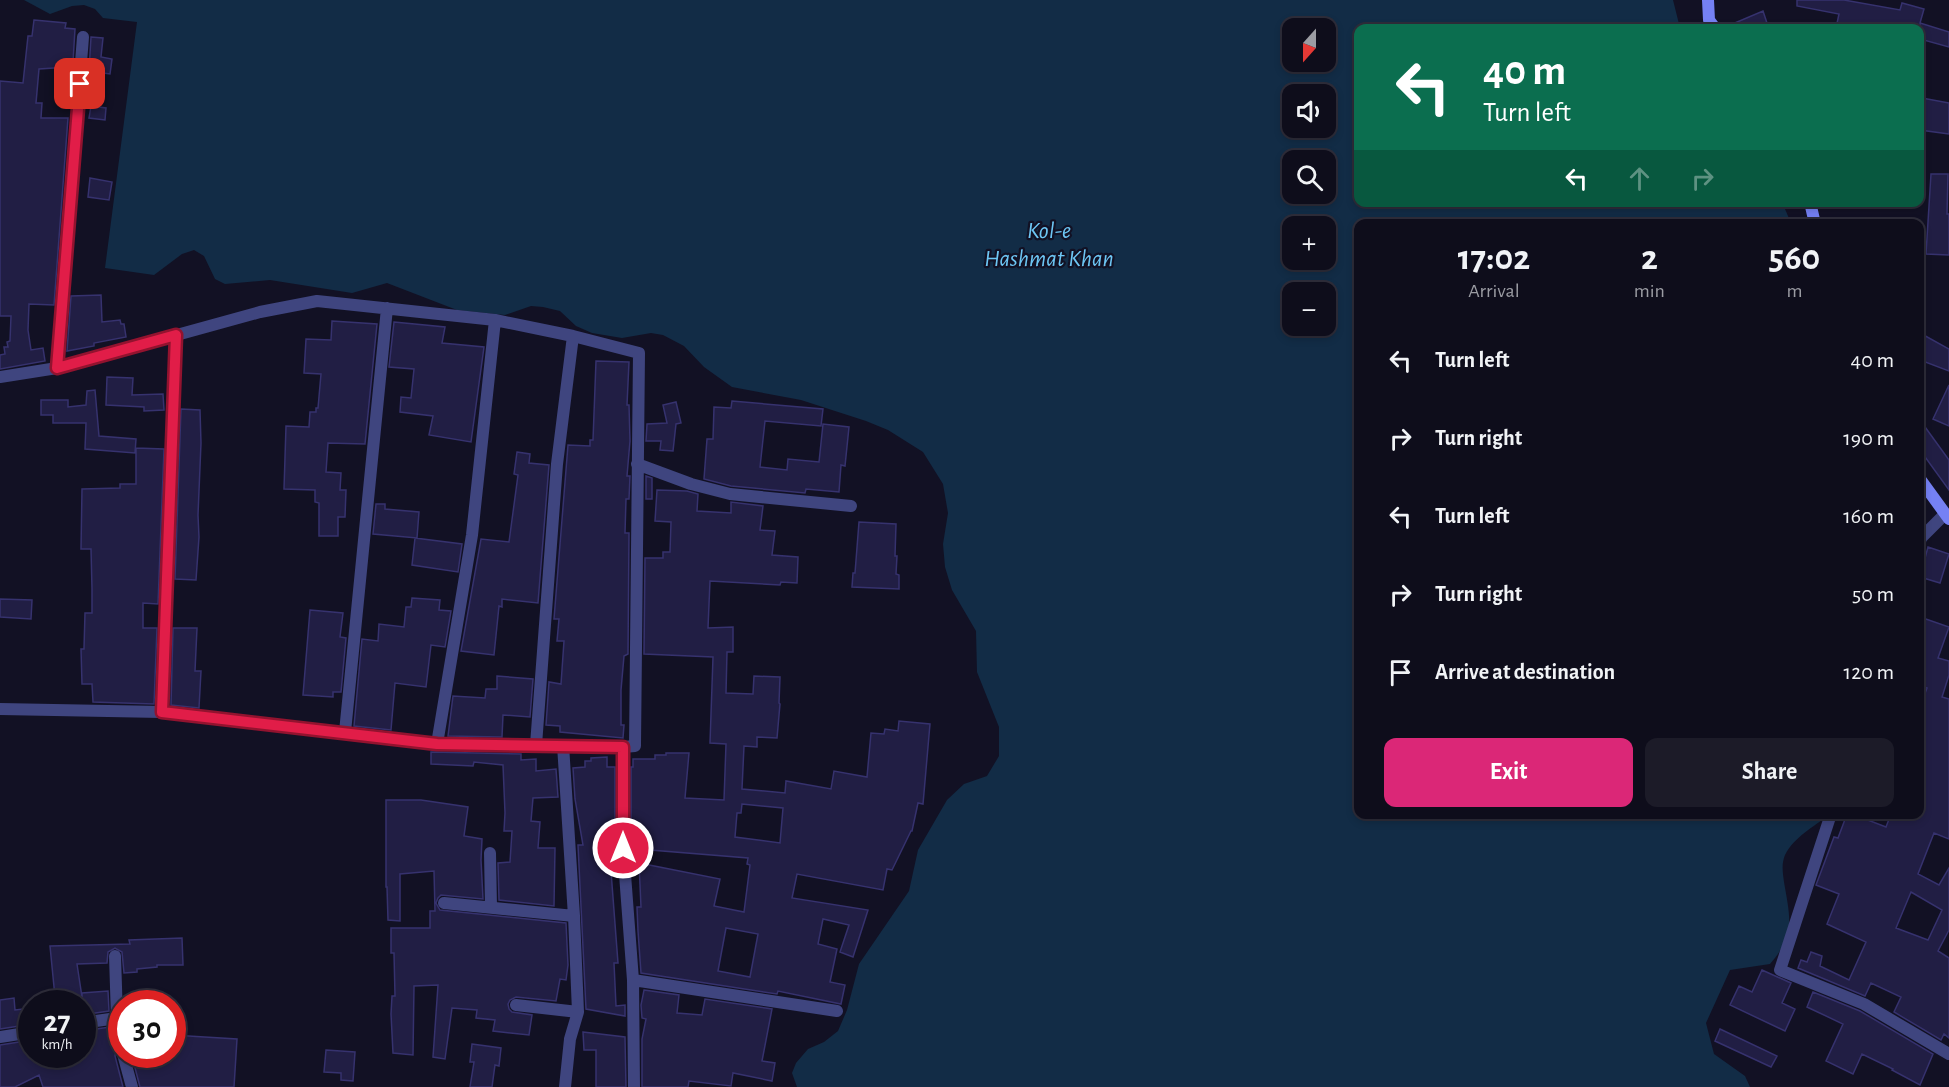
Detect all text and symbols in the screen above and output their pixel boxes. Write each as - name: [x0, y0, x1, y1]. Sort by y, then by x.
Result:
- north arrow: [1282, 18, 1336, 72]
- map controls: [1282, 18, 1336, 336]
- icon: left: [1384, 48, 1462, 126]
- text: 40 m: [1483, 50, 1566, 92]
- pin: [54, 58, 105, 109]
- icon: arrive: [63, 67, 96, 100]
- button: sound: [1282, 84, 1336, 138]
- text: Turn left: [1483, 99, 1571, 126]
- button: search: [1282, 150, 1336, 204]
- icon: left: [1560, 162, 1593, 195]
- icon: ahead: [1623, 162, 1656, 195]
- icon: right: [1686, 162, 1719, 195]
- button: +: [1282, 216, 1336, 270]
- water label: Kol-e Hashmat Khan: [984, 219, 1114, 271]
- text: 17:02: [1458, 240, 1530, 276]
- text: 2: [1641, 240, 1658, 276]
- text: 560: [1769, 240, 1820, 276]
- text: Arrival: [1468, 281, 1520, 301]
- text: min: [1634, 281, 1665, 301]
- text: m: [1786, 281, 1802, 301]
- button: −: [1282, 282, 1336, 336]
- icon: left: [1384, 344, 1417, 377]
- text: Turn left: [1435, 349, 1509, 371]
- text: 40 m: [1851, 349, 1894, 371]
- icon: right: [1384, 422, 1417, 455]
- text: Turn right: [1435, 427, 1522, 449]
- text: 190 m: [1843, 427, 1894, 449]
- icon: left: [1384, 500, 1417, 533]
- text: Turn left: [1435, 505, 1509, 527]
- text: 160 m: [1843, 505, 1894, 527]
- icon: right: [1384, 578, 1417, 611]
- text: Turn right: [1435, 583, 1522, 605]
- text: 50 m: [1852, 583, 1894, 605]
- icon: arrive: [1384, 656, 1417, 689]
- text: Arrive at destination: [1435, 661, 1615, 683]
- text: 120 m: [1844, 661, 1894, 683]
- button: Exit: [1384, 738, 1633, 807]
- button: Share: [1645, 738, 1894, 807]
- position arrow: [591, 816, 655, 880]
- speed limit sign: 30: [108, 990, 186, 1068]
- text: 27: [43, 1007, 71, 1037]
- text: km/h: [42, 1037, 72, 1052]

